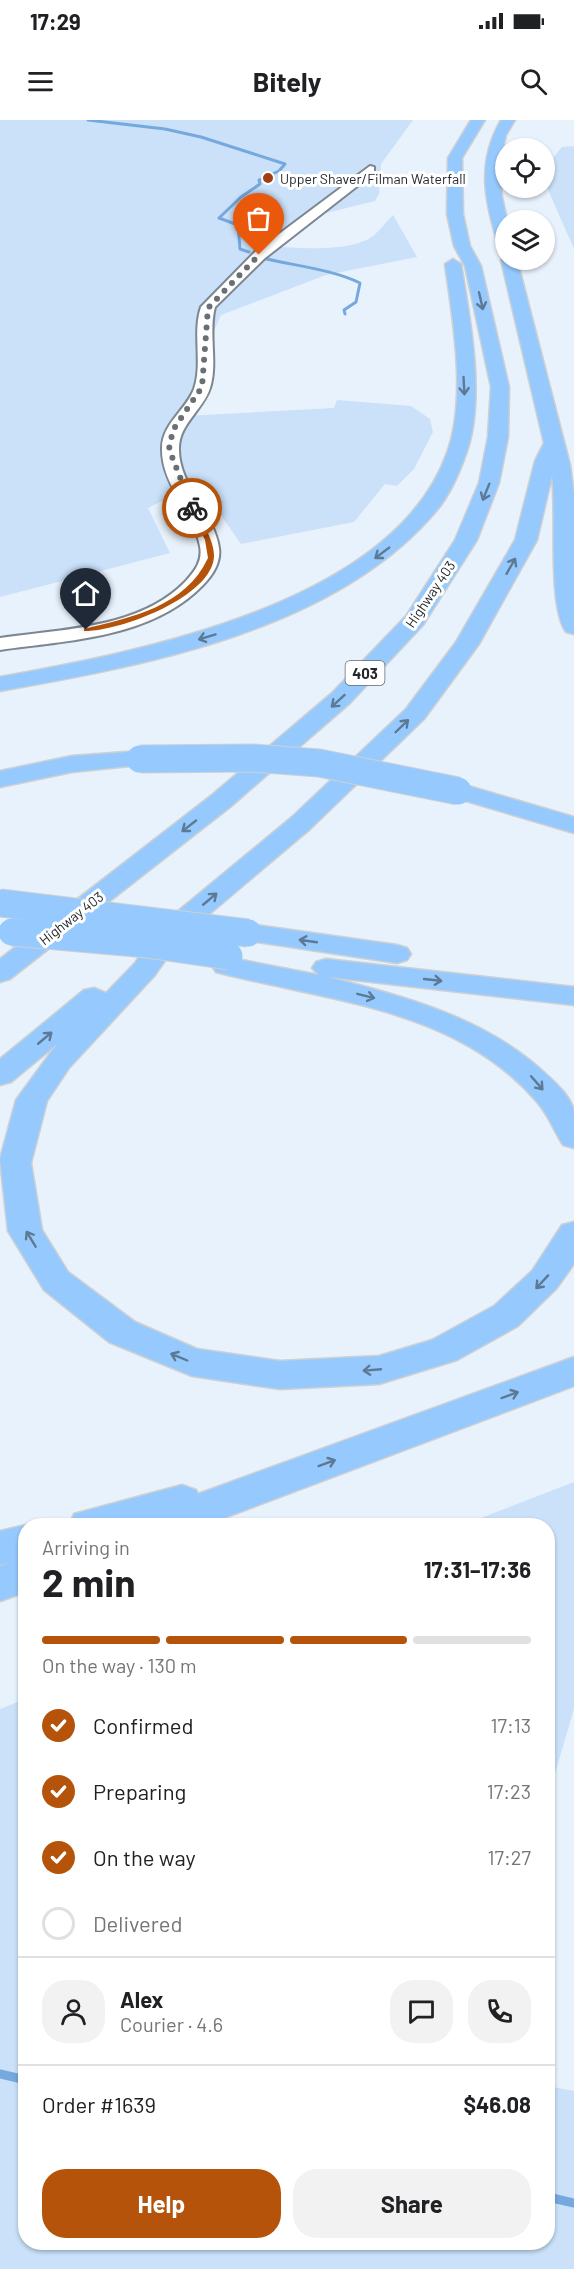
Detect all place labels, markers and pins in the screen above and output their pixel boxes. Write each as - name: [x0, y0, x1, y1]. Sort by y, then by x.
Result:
- place label: Upper Shaver/Filman Waterfall: [280, 170, 466, 187]
- marker: Upper Shaver/Filman Waterfall: [261, 171, 275, 185]
- pin: [233, 193, 284, 255]
- pin: [60, 568, 111, 630]

